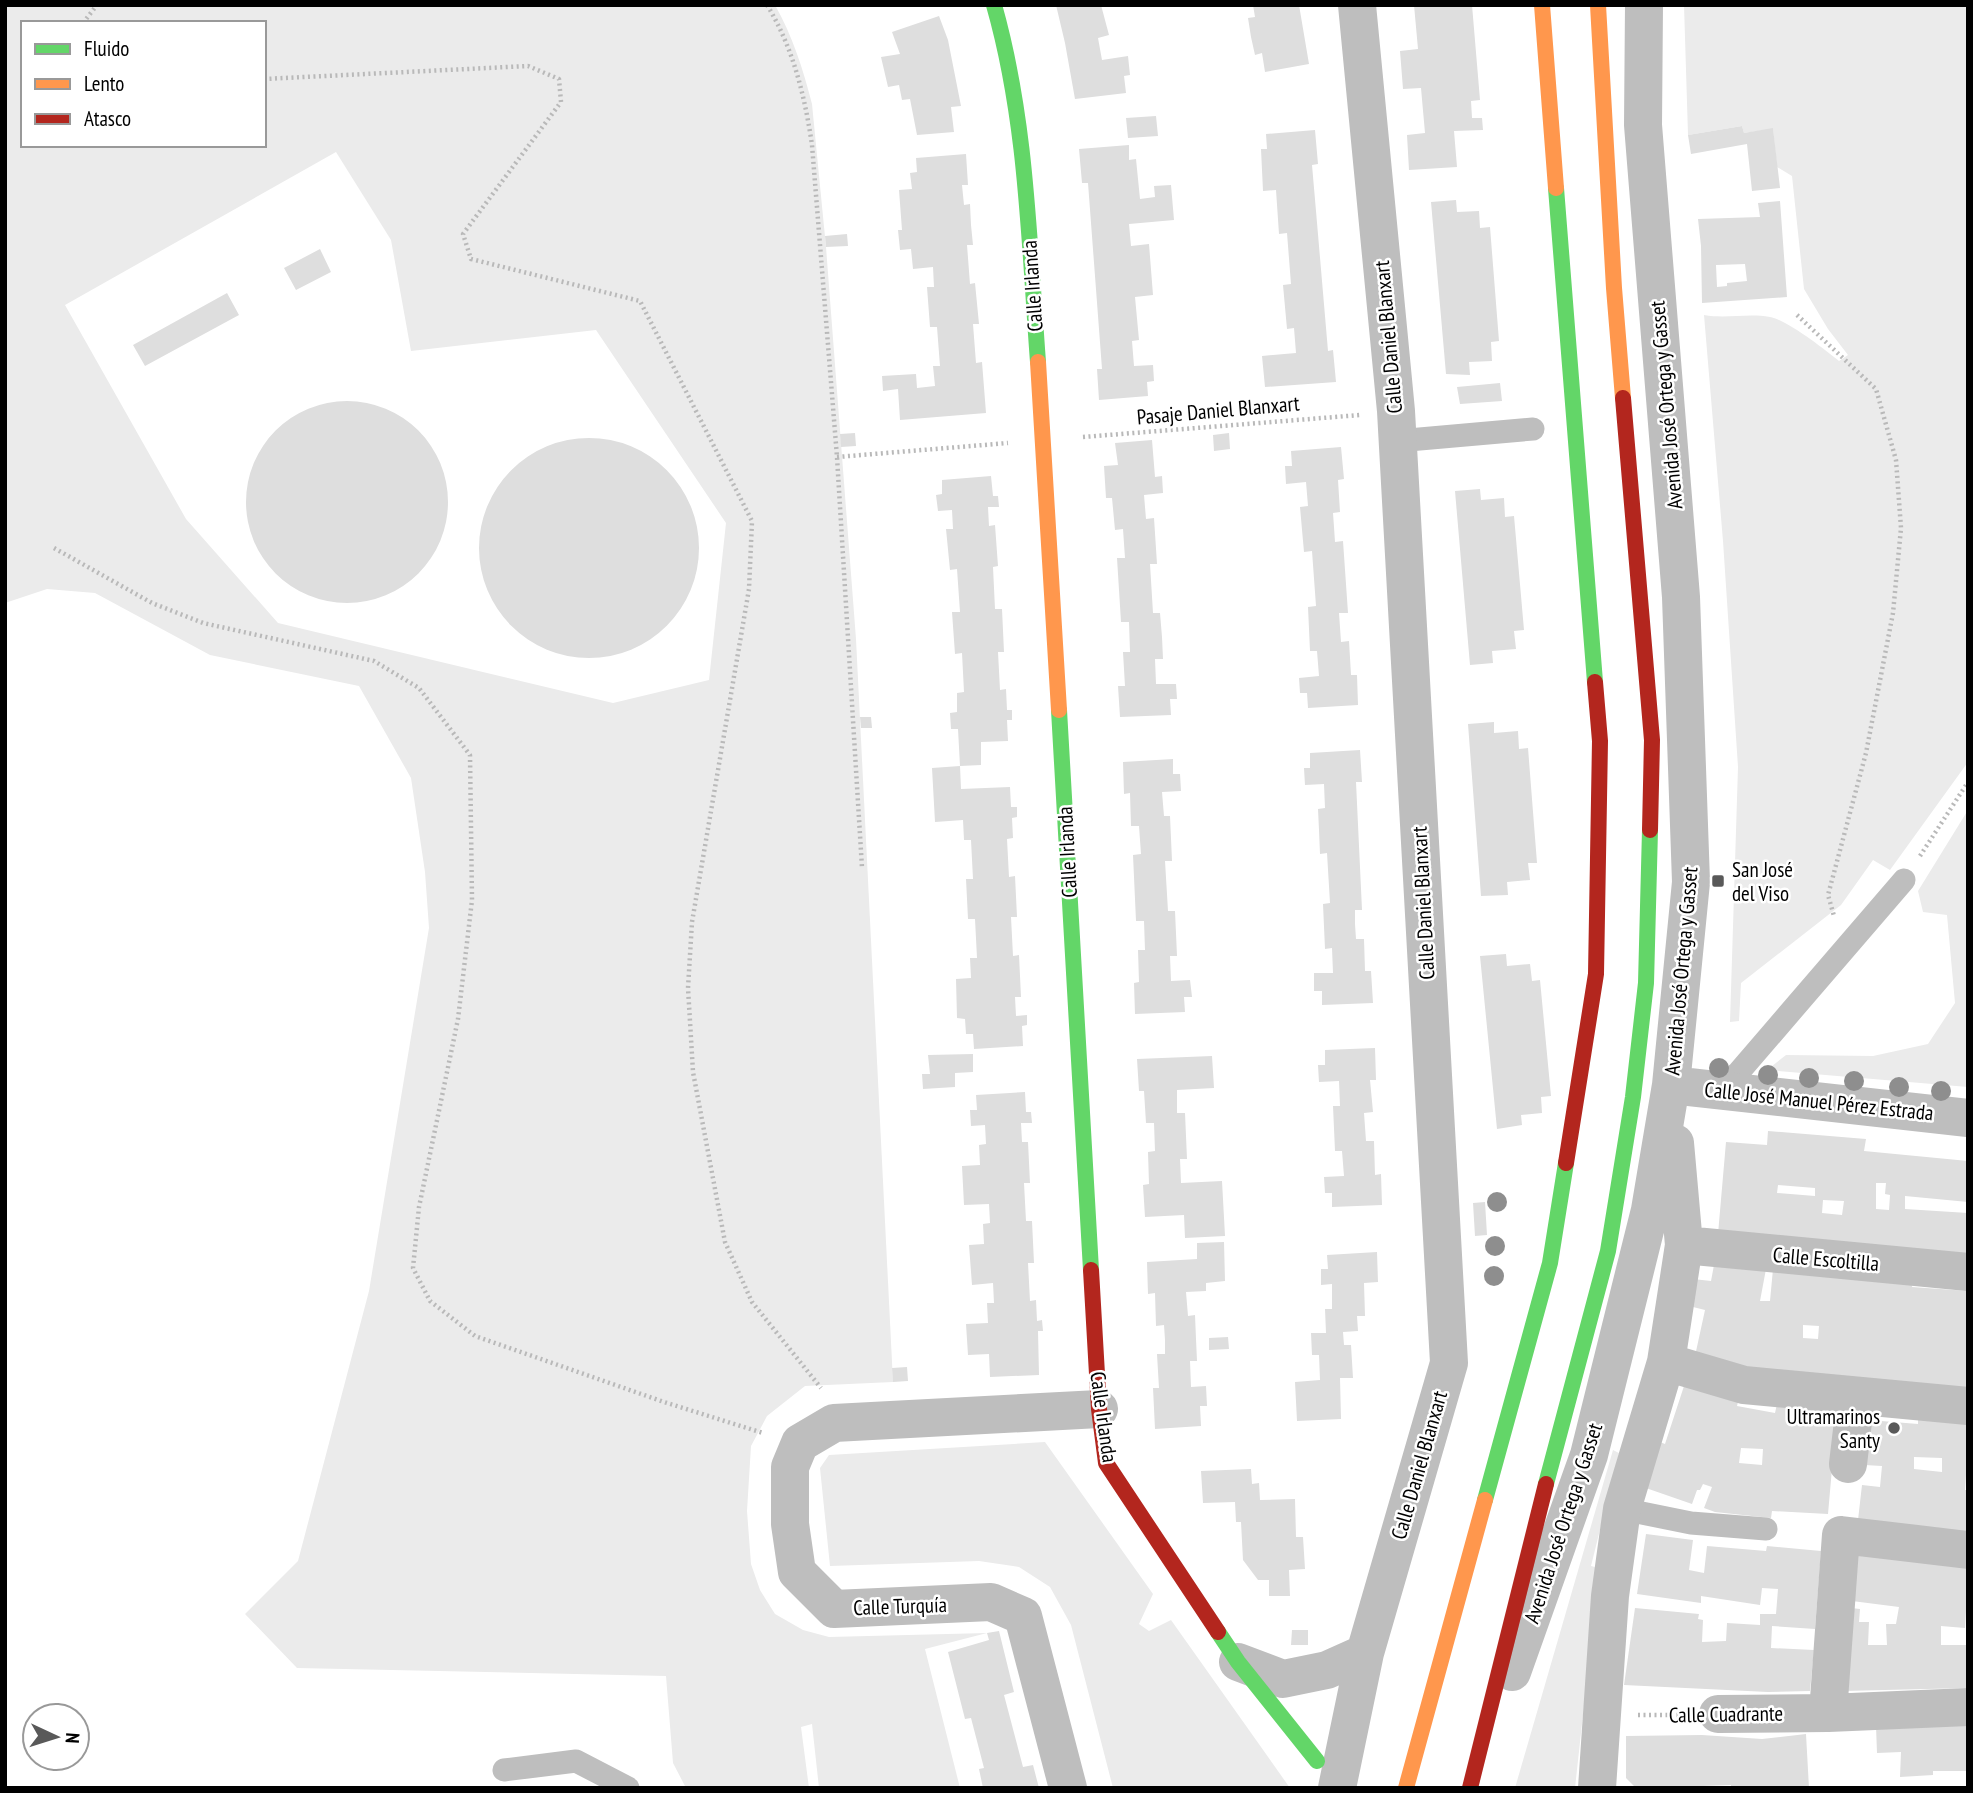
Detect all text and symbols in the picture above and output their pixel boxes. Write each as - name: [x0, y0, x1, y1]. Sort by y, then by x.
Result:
- legend: [21, 21, 266, 147]
- text: Fluido: [84, 35, 129, 62]
- text: Lento: [84, 70, 124, 97]
- text: Atasco: [84, 105, 131, 132]
- street label: Calle Irlanda: [1015, 240, 1049, 332]
- street label: Calle Daniel Blanxart: [1368, 259, 1408, 415]
- street label: Avenida José Ortega y Gasset: [1643, 299, 1689, 510]
- street label: Pasaje Daniel Blanxart: [1136, 389, 1301, 431]
- street label: Calle Irlanda: [1051, 806, 1083, 898]
- street label: Calle Daniel Blanxart: [1405, 825, 1440, 980]
- place label: San José del Viso: [1732, 856, 1793, 907]
- street label: Avenida José Ortega y Gasset: [1658, 865, 1704, 1076]
- marker: San José del Viso: [1710, 873, 1726, 889]
- street label: Calle José Manuel Pérez Estrada: [1703, 1076, 1935, 1126]
- street label: Calle Escoltilla: [1772, 1241, 1880, 1277]
- street label: Calle Irlanda: [1084, 1370, 1124, 1464]
- street label: Calle Daniel Blanxart: [1385, 1387, 1453, 1542]
- place label: Ultramarinos Santy: [1786, 1403, 1880, 1454]
- street label: Avenida José Ortega y Gasset: [1518, 1419, 1608, 1627]
- marker: Ultramarinos Santy: [1886, 1420, 1902, 1436]
- street label: Calle Turquía: [853, 1591, 947, 1621]
- street label: Calle Cuadrante: [1669, 1700, 1783, 1728]
- north arrow: [21, 1702, 91, 1772]
- text: N: [61, 1732, 85, 1744]

